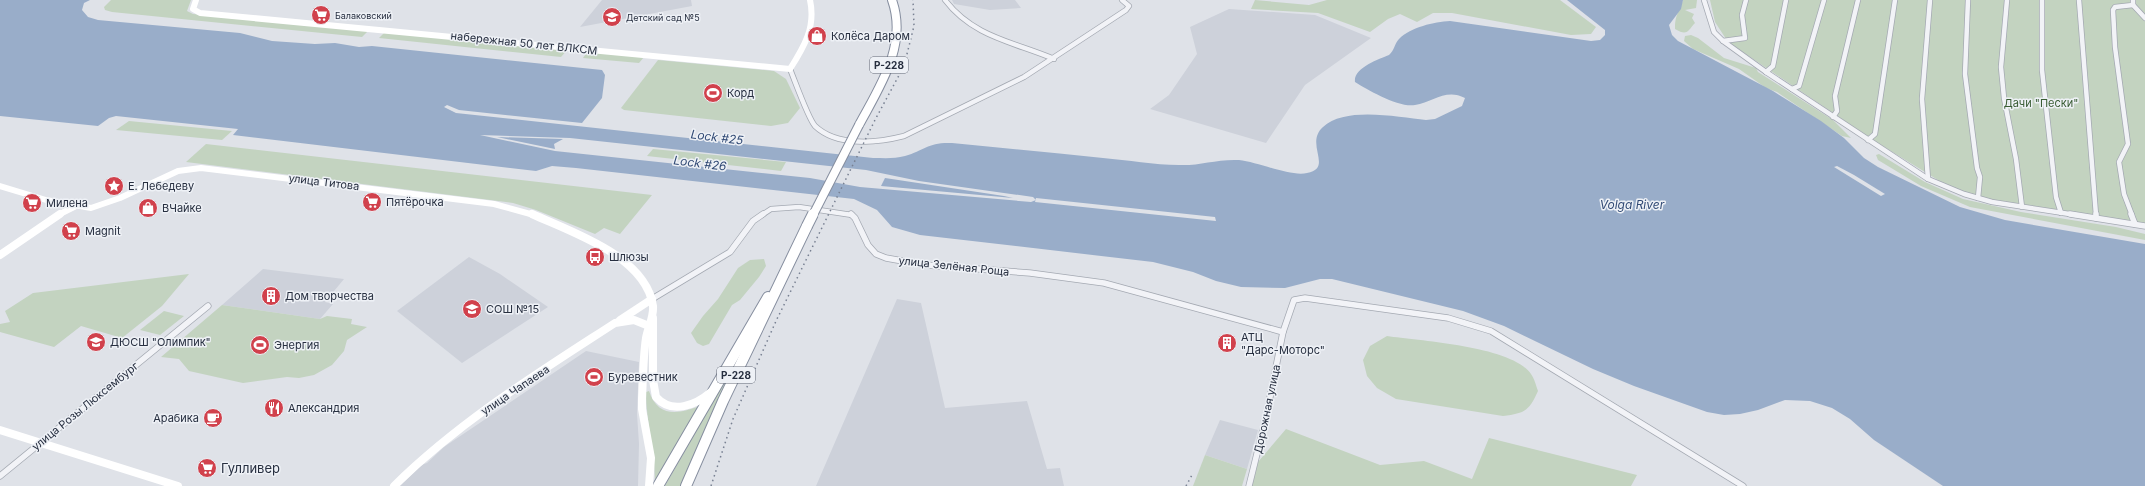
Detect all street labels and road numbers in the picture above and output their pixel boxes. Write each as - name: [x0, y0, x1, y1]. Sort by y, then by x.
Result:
- street label: набережная 50 лет ВЛКСМ: [450, 28, 598, 58]
- road number: Р-228: [870, 57, 908, 73]
- street label: улица Титова: [288, 171, 360, 193]
- street label: улица Зелёная Роща: [898, 253, 1010, 279]
- street label: улица Розы Люксембург: [29, 359, 141, 453]
- street label: улица Чапаева: [478, 362, 552, 418]
- street label: Дорожная улица: [1251, 363, 1283, 455]
- road number: Р-228: [717, 367, 755, 383]

